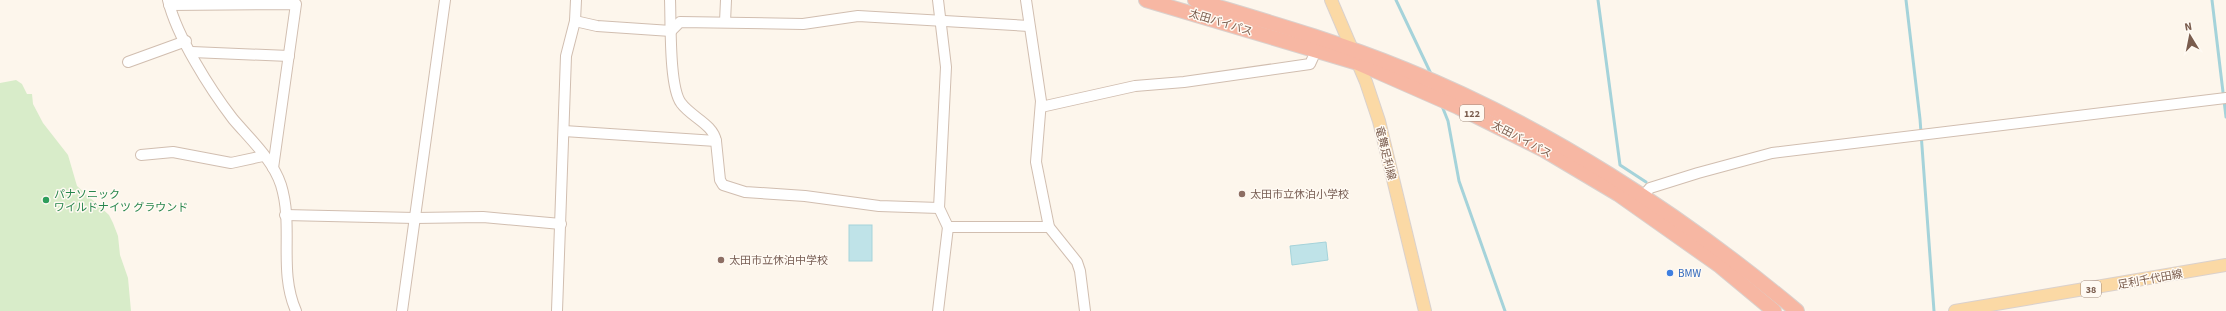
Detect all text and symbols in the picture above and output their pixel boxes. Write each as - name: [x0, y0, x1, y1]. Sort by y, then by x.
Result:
- street label: 太田バイパス: [1187, 6, 1255, 39]
- north arrow: [2170, 16, 2210, 56]
- text: N: [2183, 19, 2193, 35]
- road number: 122: [1460, 105, 1484, 121]
- street label: 太田バイパス: [1489, 117, 1554, 162]
- street label: 竜舞足利線: [1372, 125, 1399, 182]
- place label: パナソニック ワイルドナイツ グラウンド: [54, 187, 188, 215]
- place label: 太田市立休泊小学校: [1250, 187, 1349, 202]
- marker: 太田市立休泊小学校: [1237, 189, 1247, 199]
- marker: パナソニック ワイルドナイツ グラウンド: [41, 195, 51, 205]
- place label: 太田市立休泊中学校: [729, 253, 828, 268]
- marker: 太田市立休泊中学校: [716, 255, 726, 265]
- place label: BMW: [1678, 266, 1701, 281]
- street label: 足利千代田線: [2116, 266, 2184, 293]
- marker: BMW: [1665, 268, 1675, 278]
- road number: 38: [2081, 281, 2101, 297]

